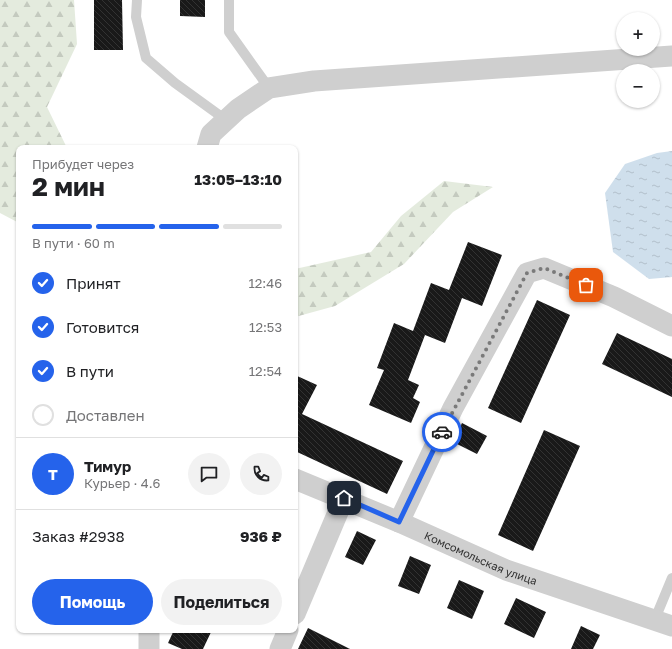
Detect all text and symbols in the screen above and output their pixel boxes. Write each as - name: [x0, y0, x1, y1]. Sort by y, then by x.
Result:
- map controls: [616, 12, 660, 108]
- button: +: [616, 12, 660, 56]
- button: −: [616, 64, 660, 108]
- text: Прибудет через: [32, 156, 134, 172]
- text: 13:05–13:10: [194, 170, 282, 188]
- text: 2 мин: [32, 171, 105, 202]
- text: В пути · 60 m: [32, 235, 115, 251]
- pin: [569, 268, 603, 302]
- icon: check: [32, 272, 54, 294]
- text: Принят: [66, 274, 121, 292]
- icon: bag: [575, 274, 597, 296]
- text: 12:46: [248, 275, 282, 291]
- icon: check: [32, 316, 54, 338]
- text: Готовится: [66, 318, 139, 336]
- text: 12:53: [249, 319, 282, 335]
- icon: check: [32, 360, 54, 382]
- text: В пути: [66, 362, 114, 380]
- text: 12:54: [249, 363, 282, 379]
- text: Доставлен: [66, 406, 145, 424]
- courier: [422, 412, 462, 452]
- icon: car: [431, 421, 453, 443]
- button: chat: [188, 453, 230, 495]
- button: phone: [240, 453, 282, 495]
- text: Тимур: [84, 457, 131, 475]
- text: Т: [48, 465, 58, 483]
- text: Курьер · 4.6: [84, 475, 160, 491]
- pin: [327, 481, 361, 515]
- icon: home: [333, 487, 355, 509]
- text: Заказ #2938: [32, 527, 125, 545]
- text: 936 ₽: [240, 527, 282, 545]
- street label: Комсомольская улица: [423, 528, 539, 587]
- button: Помощь: [32, 579, 153, 625]
- button: Поделиться: [161, 579, 282, 625]

